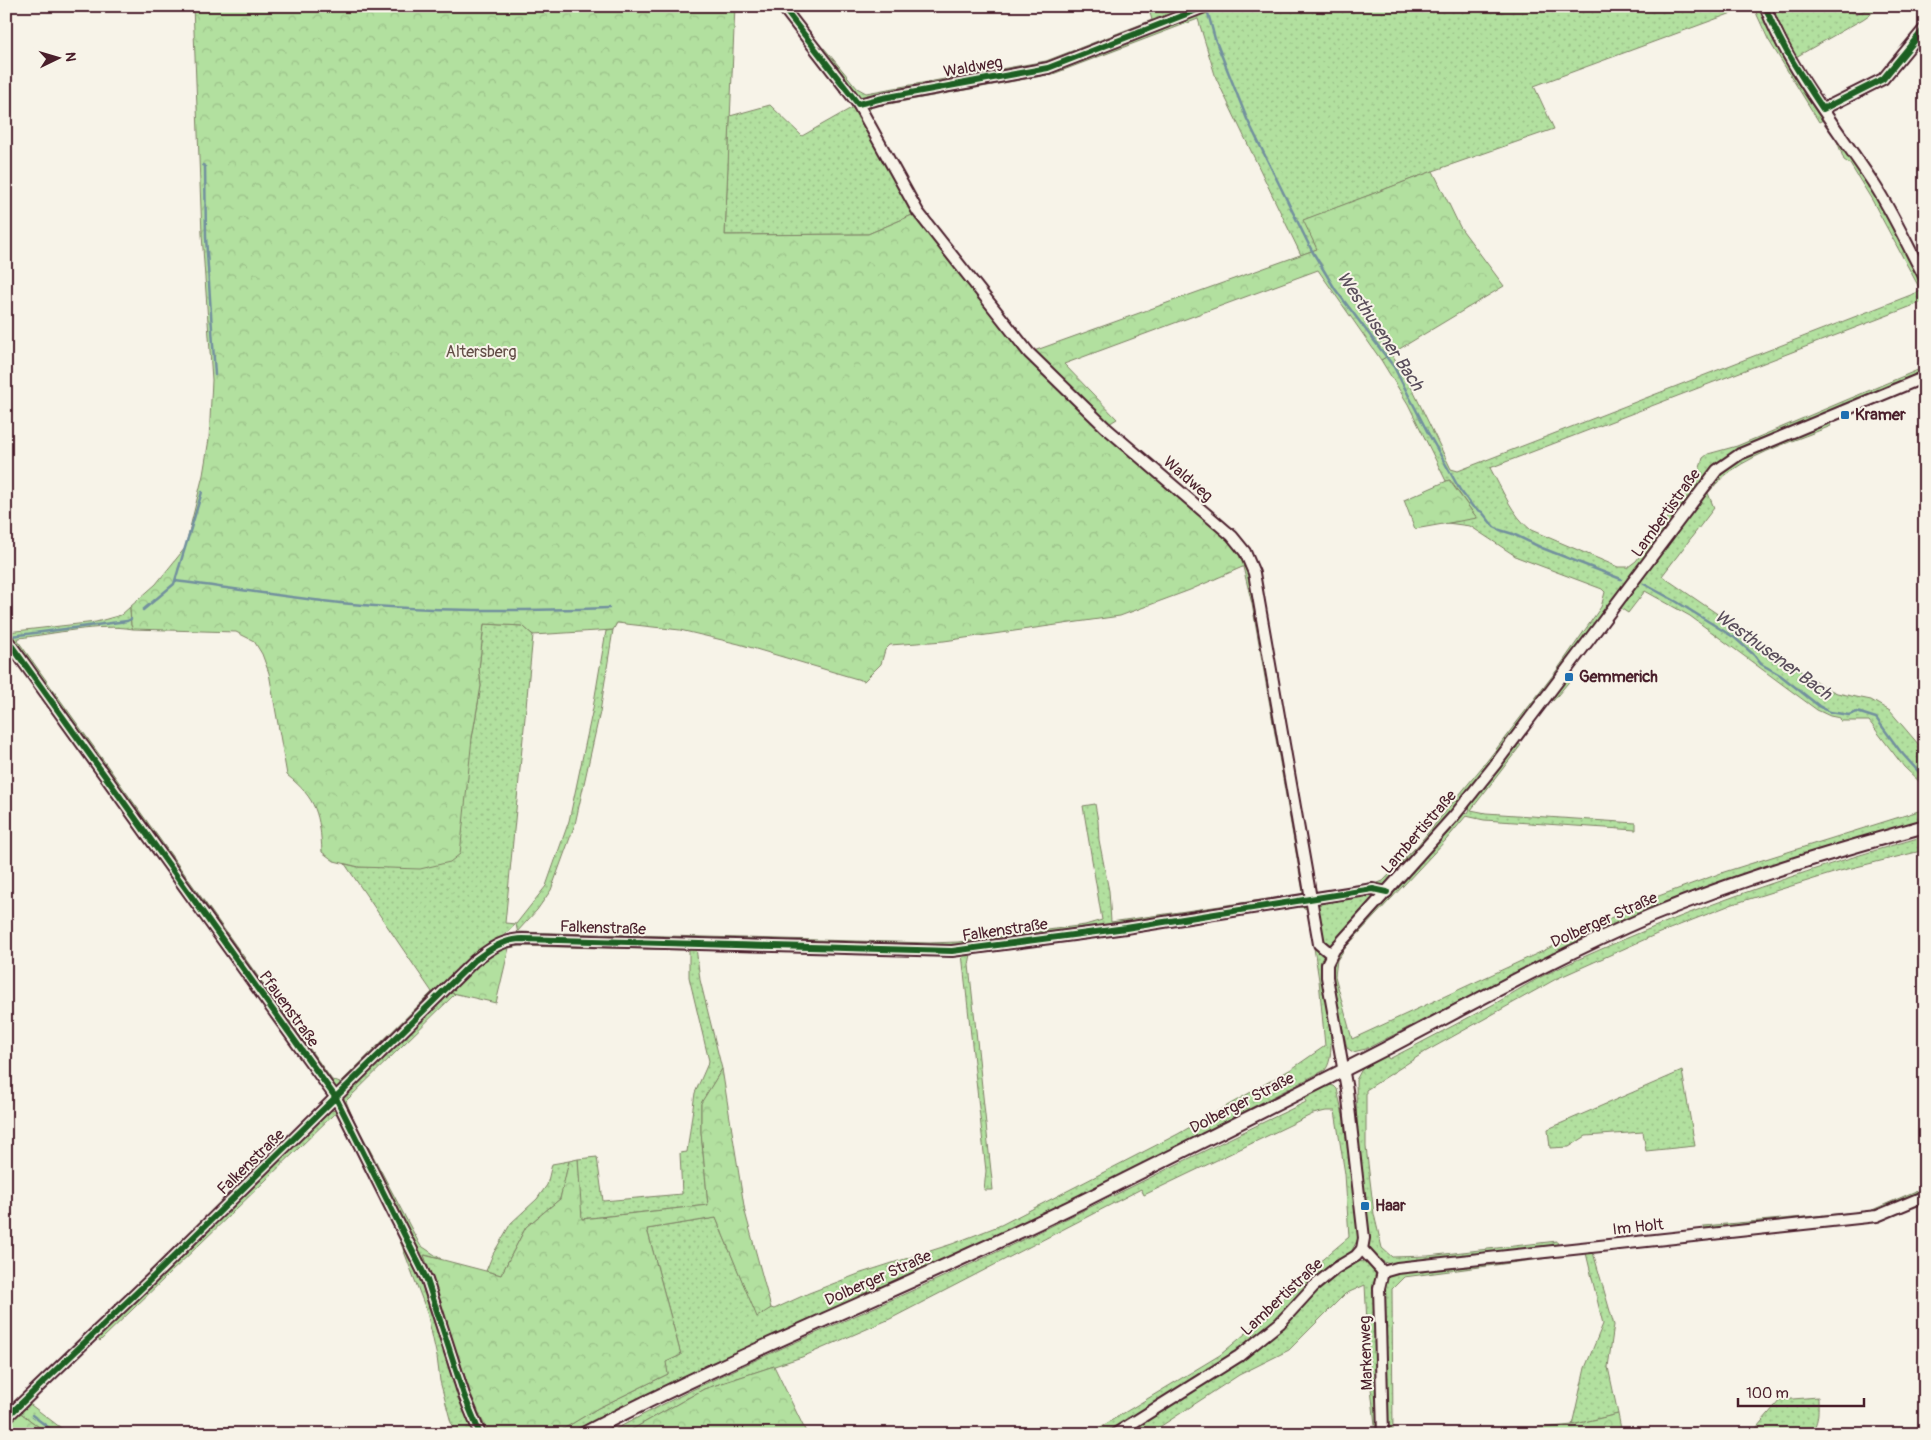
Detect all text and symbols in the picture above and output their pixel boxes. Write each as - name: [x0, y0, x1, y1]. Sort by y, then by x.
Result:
- north arrow: [32, 32, 82, 82]
- text: N: [62, 51, 79, 62]
- street label: Waldweg: [942, 52, 1004, 82]
- water label: Westhusener Bach: [1332, 267, 1429, 396]
- park label: Altersberg: [446, 342, 516, 362]
- place label: Kramer: [1855, 405, 1906, 425]
- marker: Kramer: [1839, 409, 1851, 421]
- street label: Waldweg: [1159, 452, 1217, 506]
- street label: Lambertistraße: [1627, 465, 1705, 561]
- water label: Westhusener Bach: [1710, 605, 1837, 706]
- place label: Gemmerich: [1579, 667, 1658, 687]
- marker: Gemmerich: [1563, 671, 1575, 683]
- street label: Lambertistraße: [1377, 786, 1461, 878]
- street label: Dolberger Straße: [1548, 888, 1660, 952]
- street label: Falkenstraße: [961, 914, 1049, 946]
- street label: Falkenstraße: [560, 917, 647, 940]
- street label: Pfauenstraße: [255, 967, 323, 1051]
- street label: Dolberger Straße: [1186, 1068, 1298, 1138]
- street label: Falkenstraße: [213, 1125, 289, 1199]
- place label: Haar: [1375, 1196, 1406, 1216]
- marker: Haar: [1359, 1200, 1371, 1212]
- street label: Im Holt: [1612, 1214, 1665, 1240]
- street label: Dolberger Straße: [822, 1246, 934, 1310]
- street label: Lambertistraße: [1237, 1254, 1327, 1340]
- street label: Markenweg: [1355, 1315, 1377, 1391]
- scale bar: [1738, 1375, 1865, 1407]
- text: 100 m: [1746, 1384, 1789, 1403]

